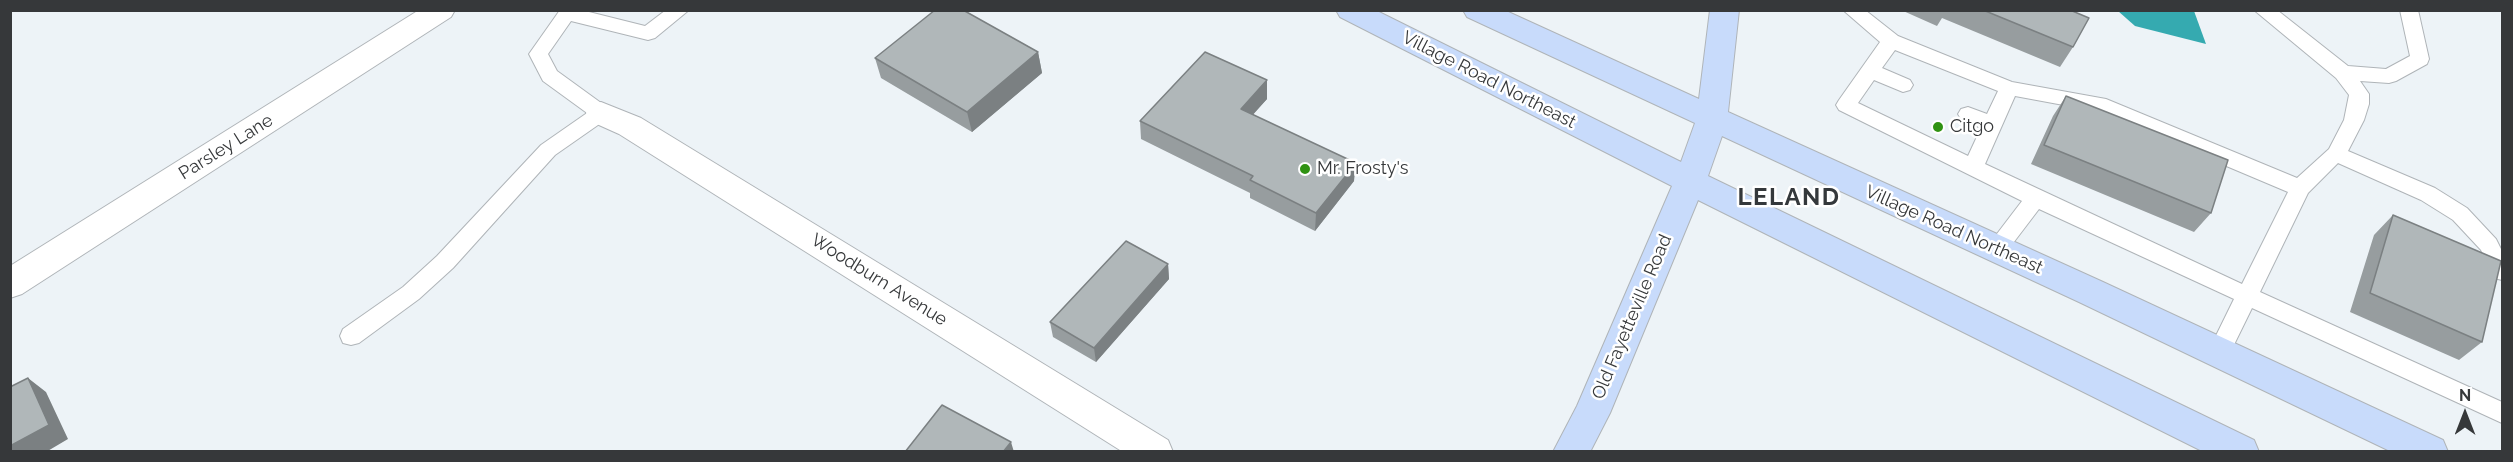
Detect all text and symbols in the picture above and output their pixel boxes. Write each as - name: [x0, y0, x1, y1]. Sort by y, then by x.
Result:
- street label: Village Road Northeast: [1398, 27, 1580, 133]
- street label: Parsley Lane: [175, 110, 277, 184]
- place label: Citgo: [1950, 116, 1994, 138]
- marker: Citgo: [1931, 120, 1945, 134]
- place label: Mr. Frosty's: [1317, 158, 1409, 180]
- marker: Mr. Frosty's: [1298, 162, 1312, 176]
- street label: Village Road Northeast: [1862, 181, 2046, 279]
- district label: LELAND: [1737, 184, 1841, 212]
- street label: Woodburn Avenue: [807, 229, 951, 331]
- street label: Old Fayetteville Road: [1587, 231, 1677, 403]
- north arrow: [2435, 384, 2495, 444]
- text: N: [2459, 386, 2471, 405]

